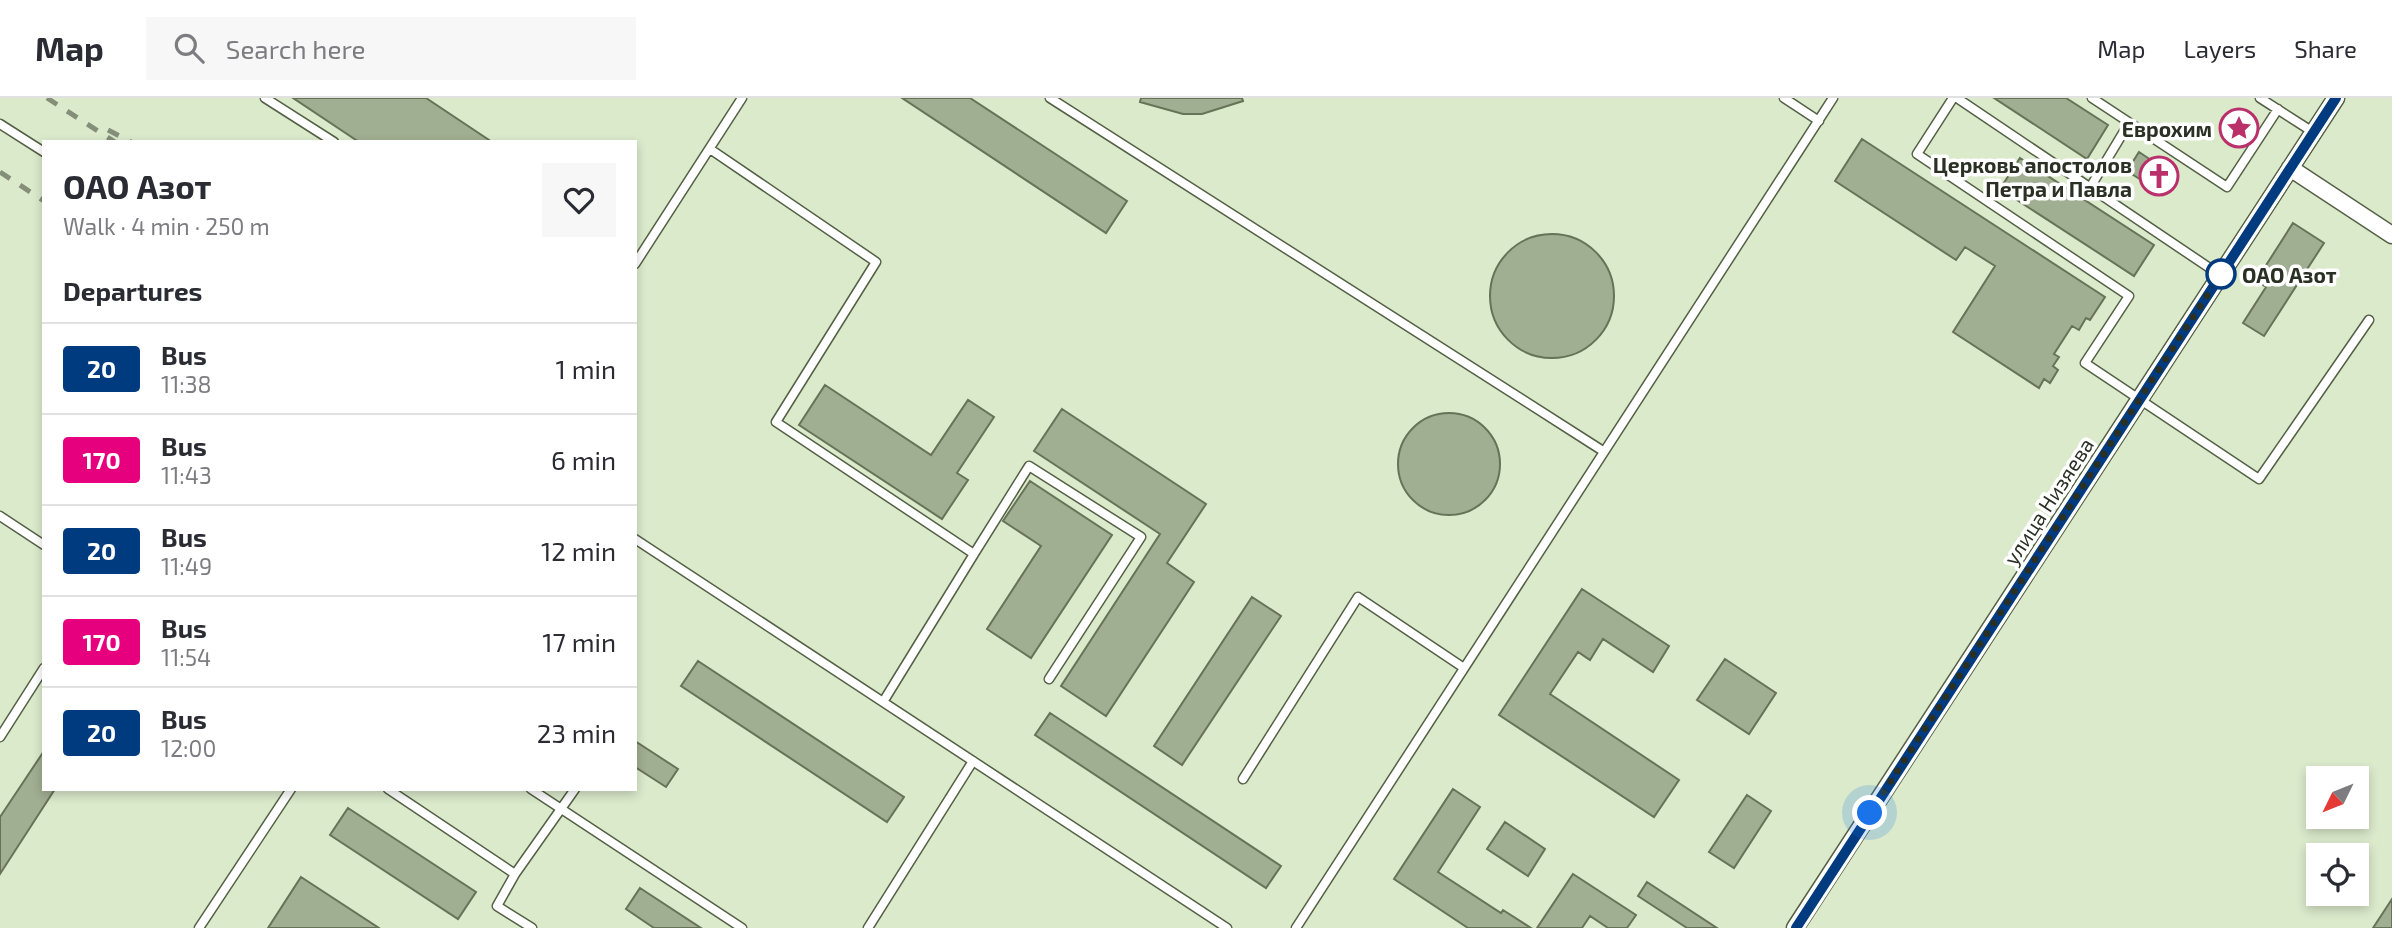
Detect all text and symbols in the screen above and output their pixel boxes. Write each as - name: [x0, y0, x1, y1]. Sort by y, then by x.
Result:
- search box: [146, 17, 636, 80]
- text: Map: [35, 28, 104, 68]
- icon: search: [170, 29, 208, 67]
- text: Search here: [226, 33, 365, 64]
- text: Map: [2097, 34, 2145, 63]
- text: Layers: [2183, 34, 2256, 63]
- text: Share: [2294, 34, 2357, 63]
- place icon: Еврохим: [2218, 107, 2260, 149]
- place label: Еврохим: [2122, 116, 2212, 141]
- place label: Церковь апостолов Петра и Павла: [1933, 152, 2132, 201]
- church icon: Церковь апостолов Петра и Павла: [2138, 155, 2180, 197]
- button: heart: [542, 163, 616, 237]
- text: ОАО Азот: [63, 166, 212, 206]
- text: Walk · 4 min · 250 m: [63, 212, 270, 240]
- marker: ОАО Азот: [2206, 259, 2236, 289]
- place label: ОАО Азот: [2242, 262, 2337, 287]
- text: Departures: [63, 275, 202, 306]
- text: Bus: [161, 339, 207, 370]
- text: 1 min: [556, 353, 616, 384]
- text: 20: [87, 354, 116, 383]
- text: 11:38: [161, 370, 212, 398]
- text: Bus: [161, 430, 207, 461]
- street label: улица Низяева: [1998, 433, 2099, 570]
- text: 6 min: [551, 444, 616, 475]
- text: 170: [82, 445, 121, 474]
- text: 11:43: [161, 461, 212, 489]
- text: Bus: [161, 521, 207, 552]
- text: 12 min: [541, 535, 616, 566]
- text: 20: [87, 536, 116, 565]
- text: 11:49: [161, 552, 212, 580]
- text: Bus: [161, 612, 207, 643]
- text: 17 min: [542, 626, 616, 657]
- text: 170: [82, 627, 121, 656]
- text: 11:54: [161, 643, 211, 671]
- text: Bus: [161, 703, 207, 734]
- text: 23 min: [537, 717, 616, 748]
- text: 20: [87, 718, 116, 747]
- text: 12:00: [161, 734, 216, 762]
- north arrow: [2306, 766, 2370, 830]
- map controls: [2306, 766, 2369, 906]
- your location: [1852, 795, 1887, 830]
- button: locate: [2306, 843, 2369, 906]

